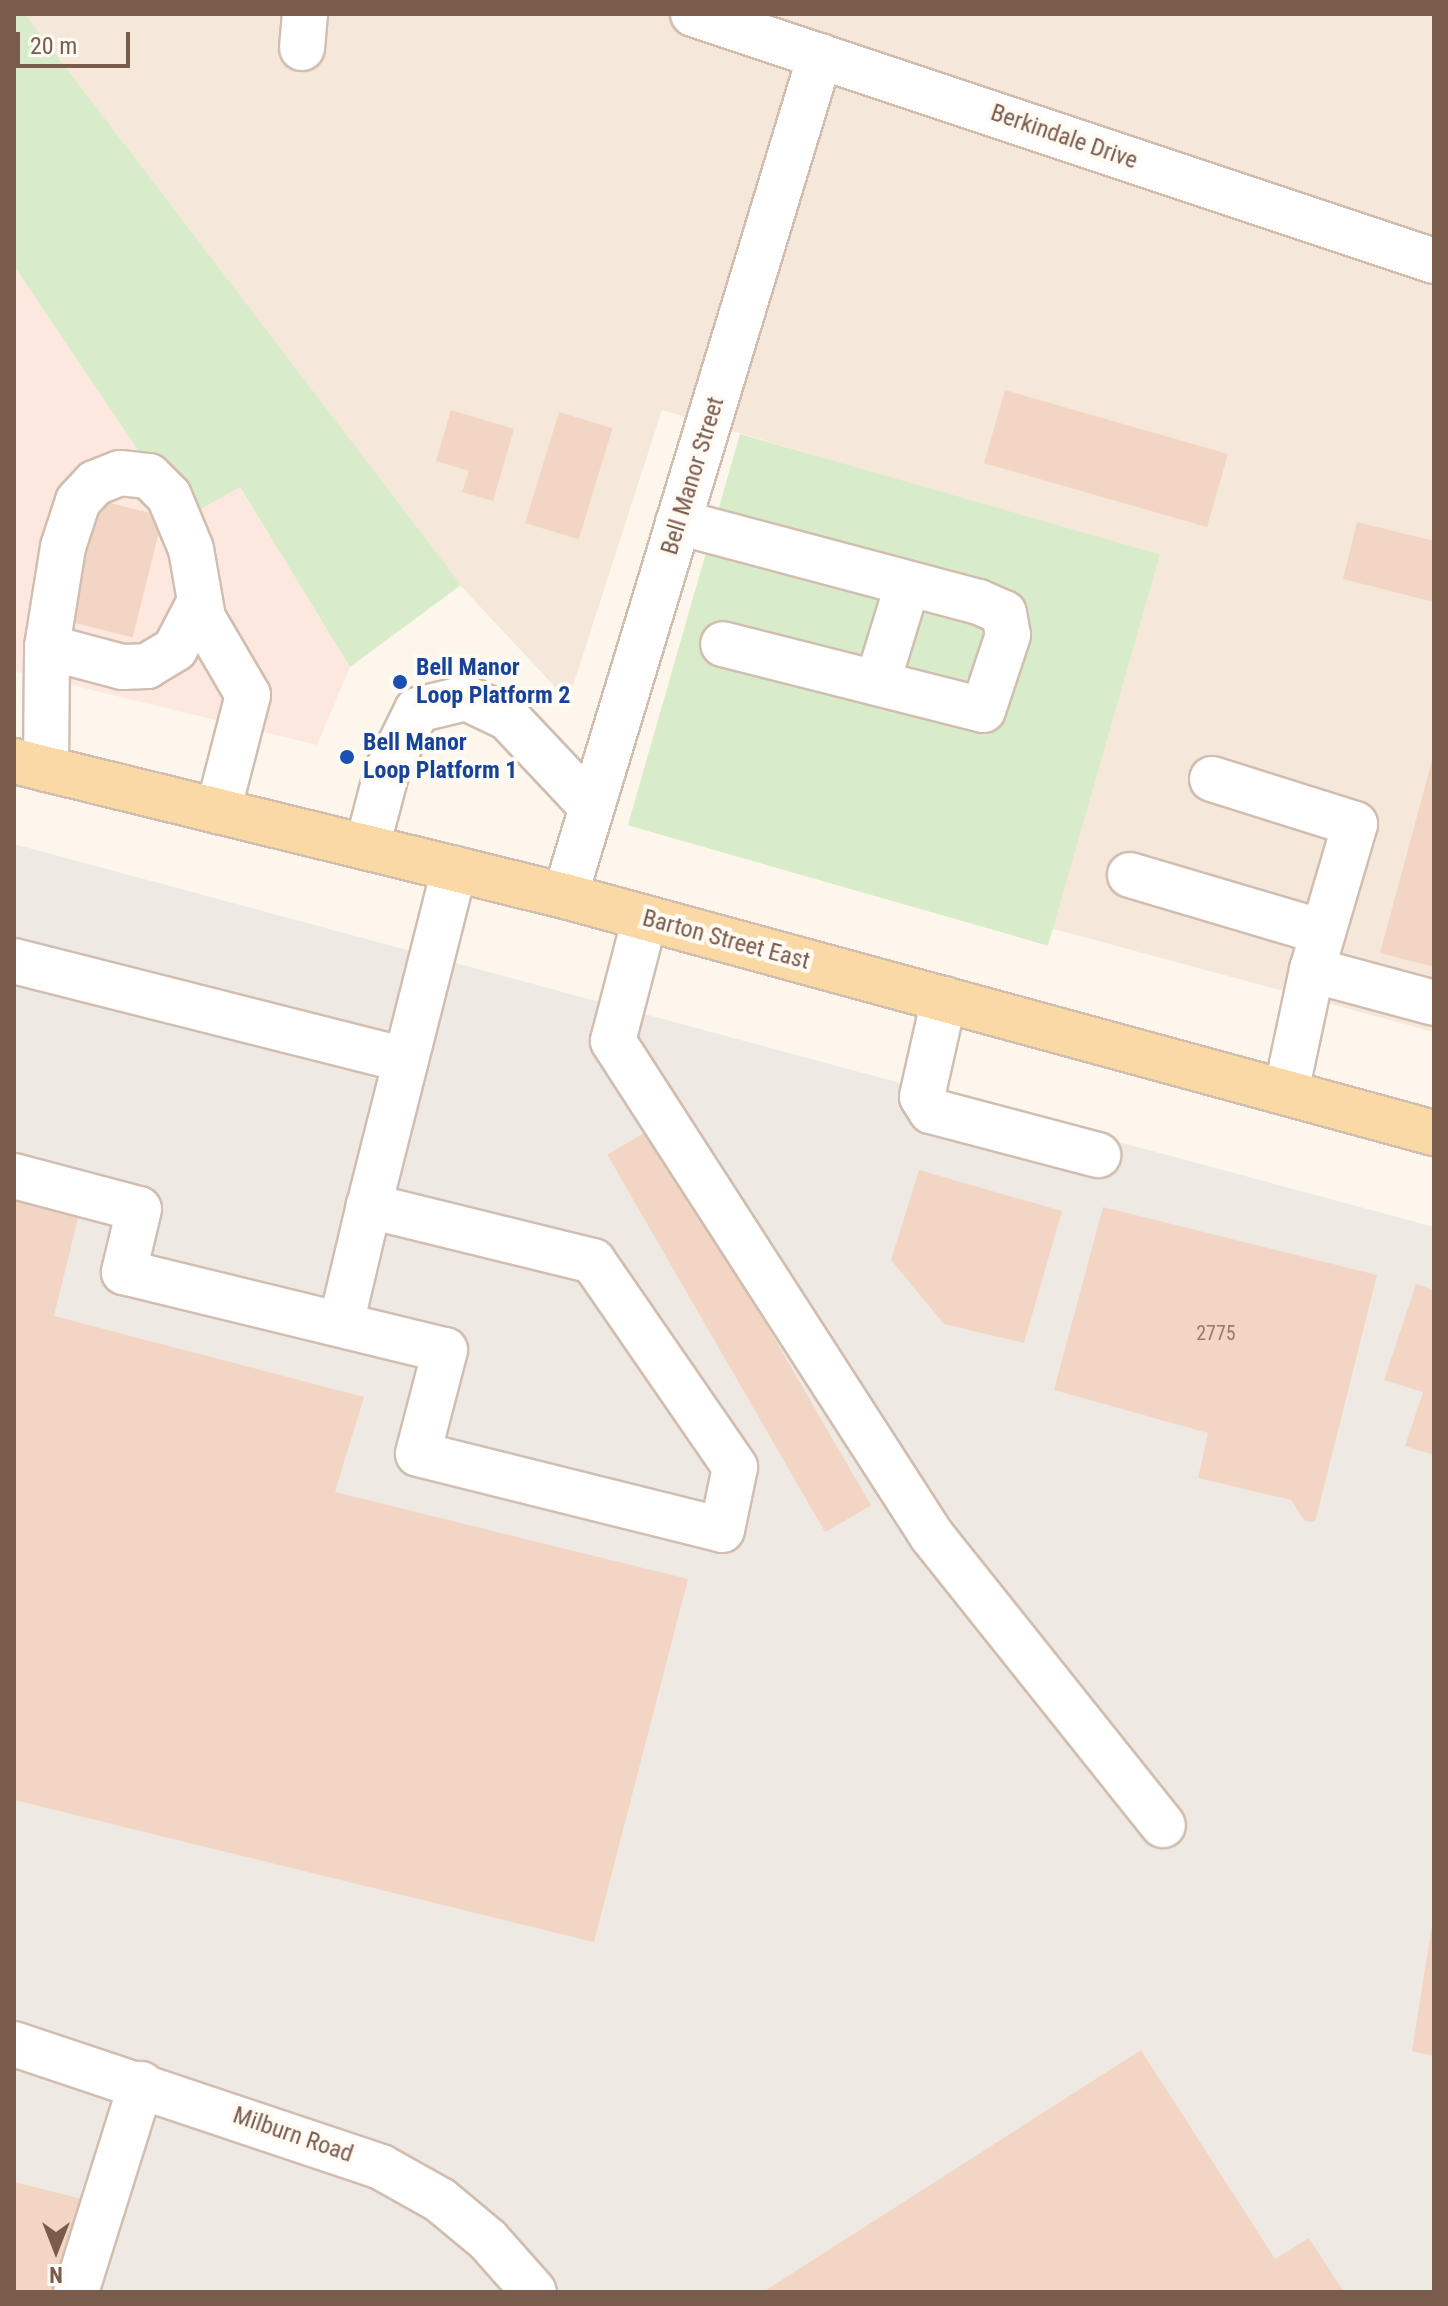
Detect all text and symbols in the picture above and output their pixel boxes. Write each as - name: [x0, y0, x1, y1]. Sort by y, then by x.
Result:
- scale bar: [20, 16, 134, 66]
- text: 20 m: [30, 32, 77, 60]
- street label: Berkindale Drive: [987, 98, 1141, 176]
- street label: Bell Manor Street: [655, 394, 731, 558]
- place label: Bell Manor Loop Platform 2: [416, 654, 570, 710]
- marker: Bell Manor Loop Platform 2: [391, 673, 409, 691]
- place label: Bell Manor Loop Platform 1: [363, 729, 517, 785]
- marker: Bell Manor Loop Platform 1: [338, 748, 356, 766]
- street label: Barton Street East: [639, 904, 813, 976]
- house number: 2775: [1196, 1321, 1236, 1345]
- street label: Milburn Road: [229, 2101, 357, 2169]
- north arrow: [16, 2210, 96, 2290]
- text: N: [49, 2262, 63, 2287]

